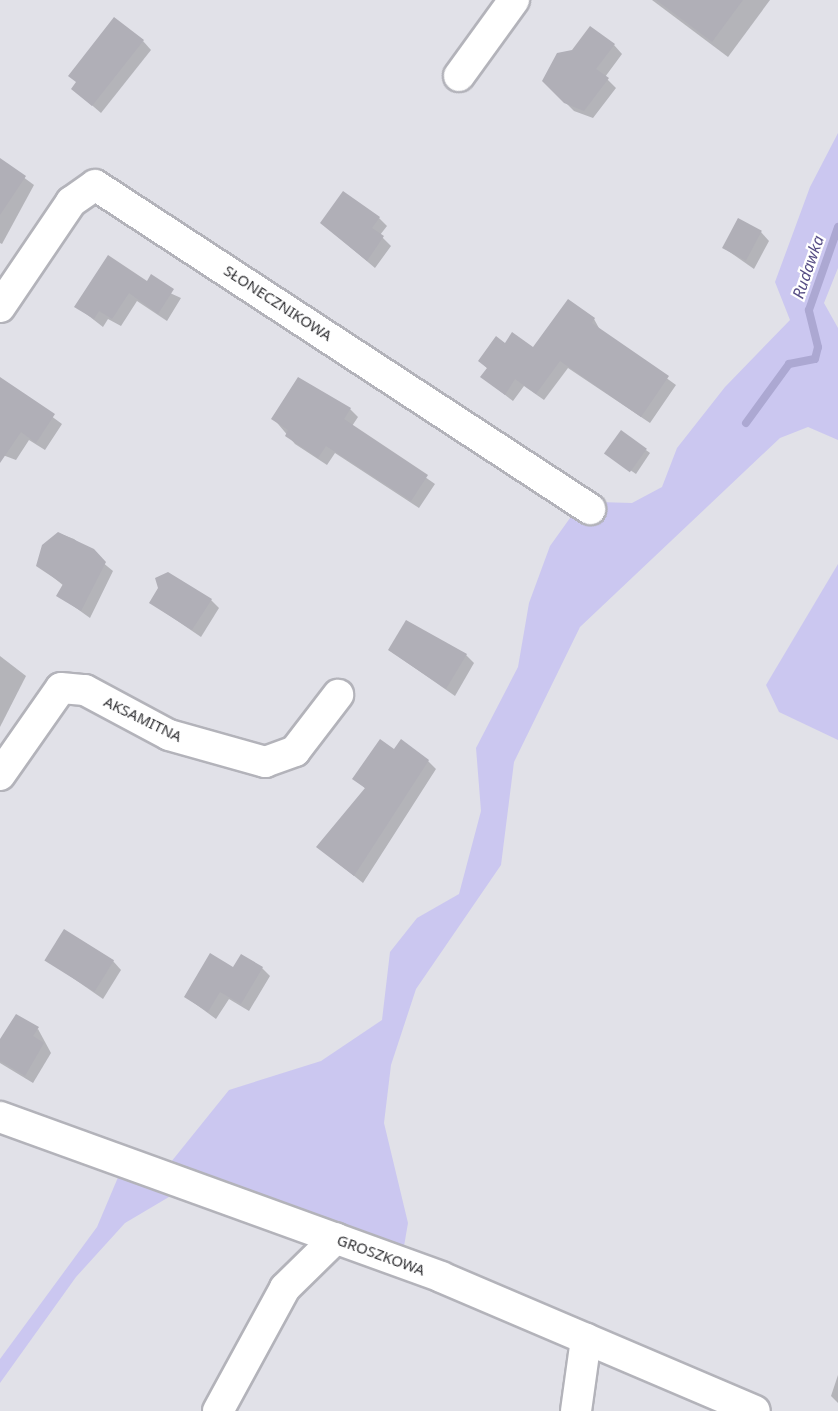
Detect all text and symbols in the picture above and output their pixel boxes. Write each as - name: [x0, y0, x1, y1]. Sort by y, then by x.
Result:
- water label: Rudawka: [788, 233, 828, 301]
- street label: SŁONECZNIKOWA: [221, 261, 335, 345]
- street label: AKSAMITNA: [101, 692, 185, 746]
- street label: GROSZKOWA: [335, 1231, 427, 1279]

